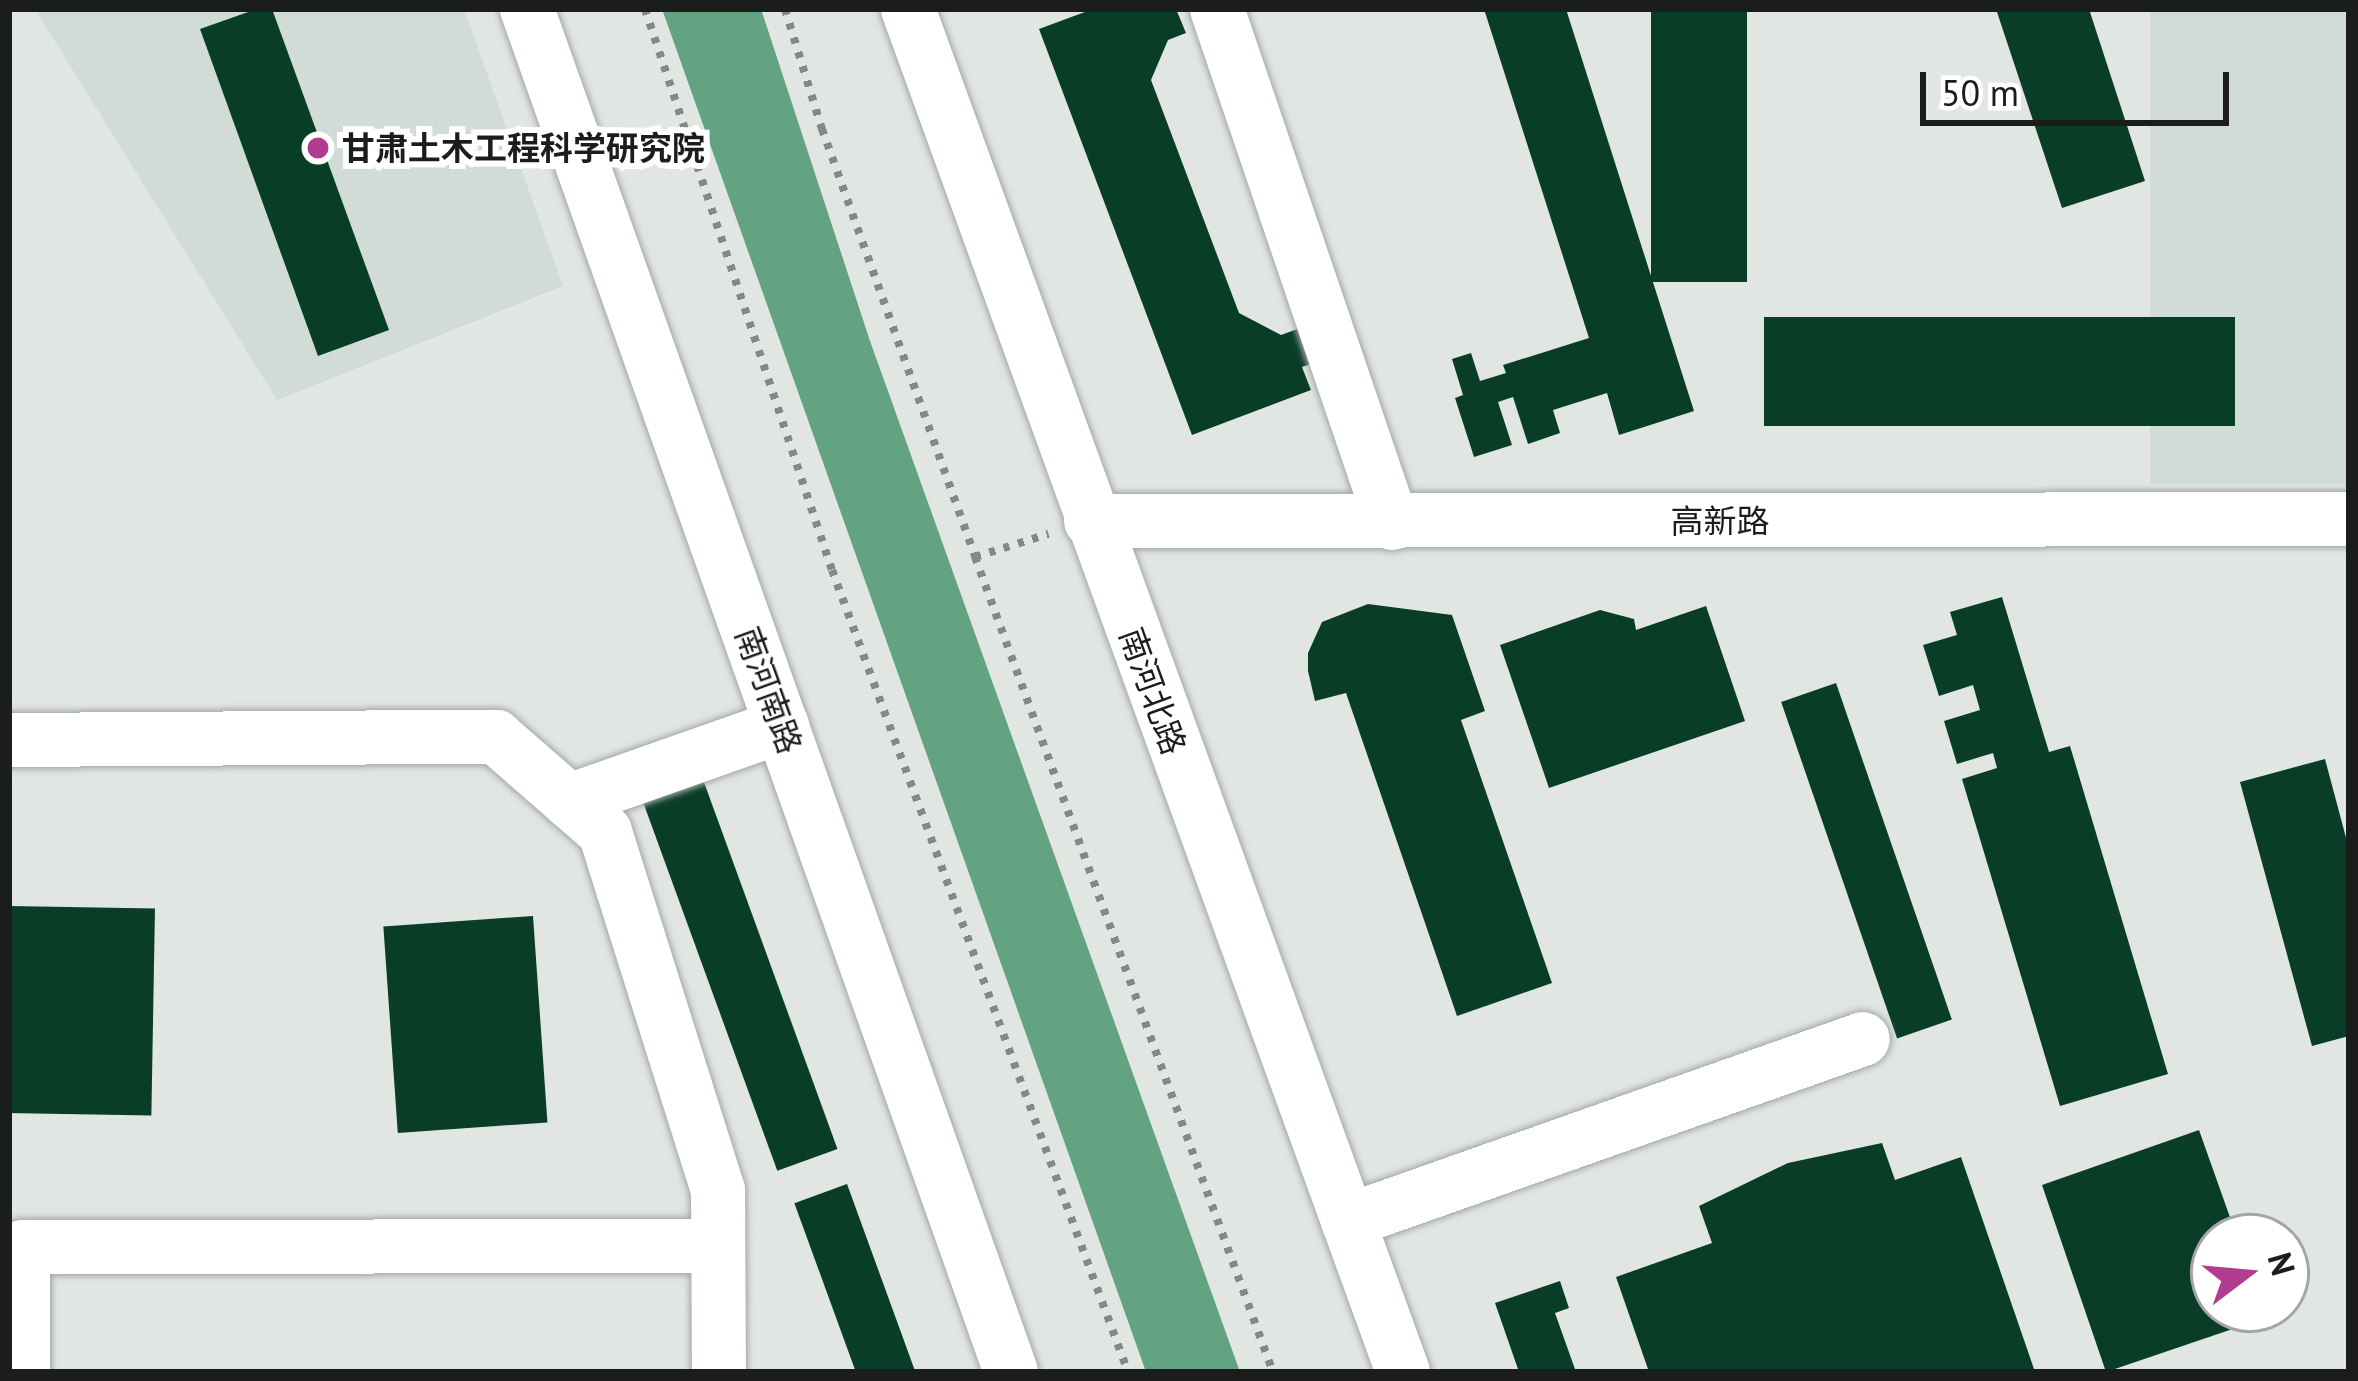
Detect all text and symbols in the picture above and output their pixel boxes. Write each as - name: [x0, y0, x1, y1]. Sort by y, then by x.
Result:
- scale bar: [1926, 48, 2235, 122]
- text: 50 m: [1941, 69, 2019, 116]
- place label: 甘肃土木工程科学研究院: [342, 128, 705, 168]
- marker: 甘肃土木工程科学研究院: [305, 135, 331, 161]
- street label: 高新路: [1671, 501, 1769, 541]
- street label: 南河南路: [728, 621, 810, 759]
- street label: 南河北路: [1112, 622, 1194, 760]
- north arrow: [2190, 1213, 2310, 1333]
- text: N: [2259, 1247, 2306, 1280]

